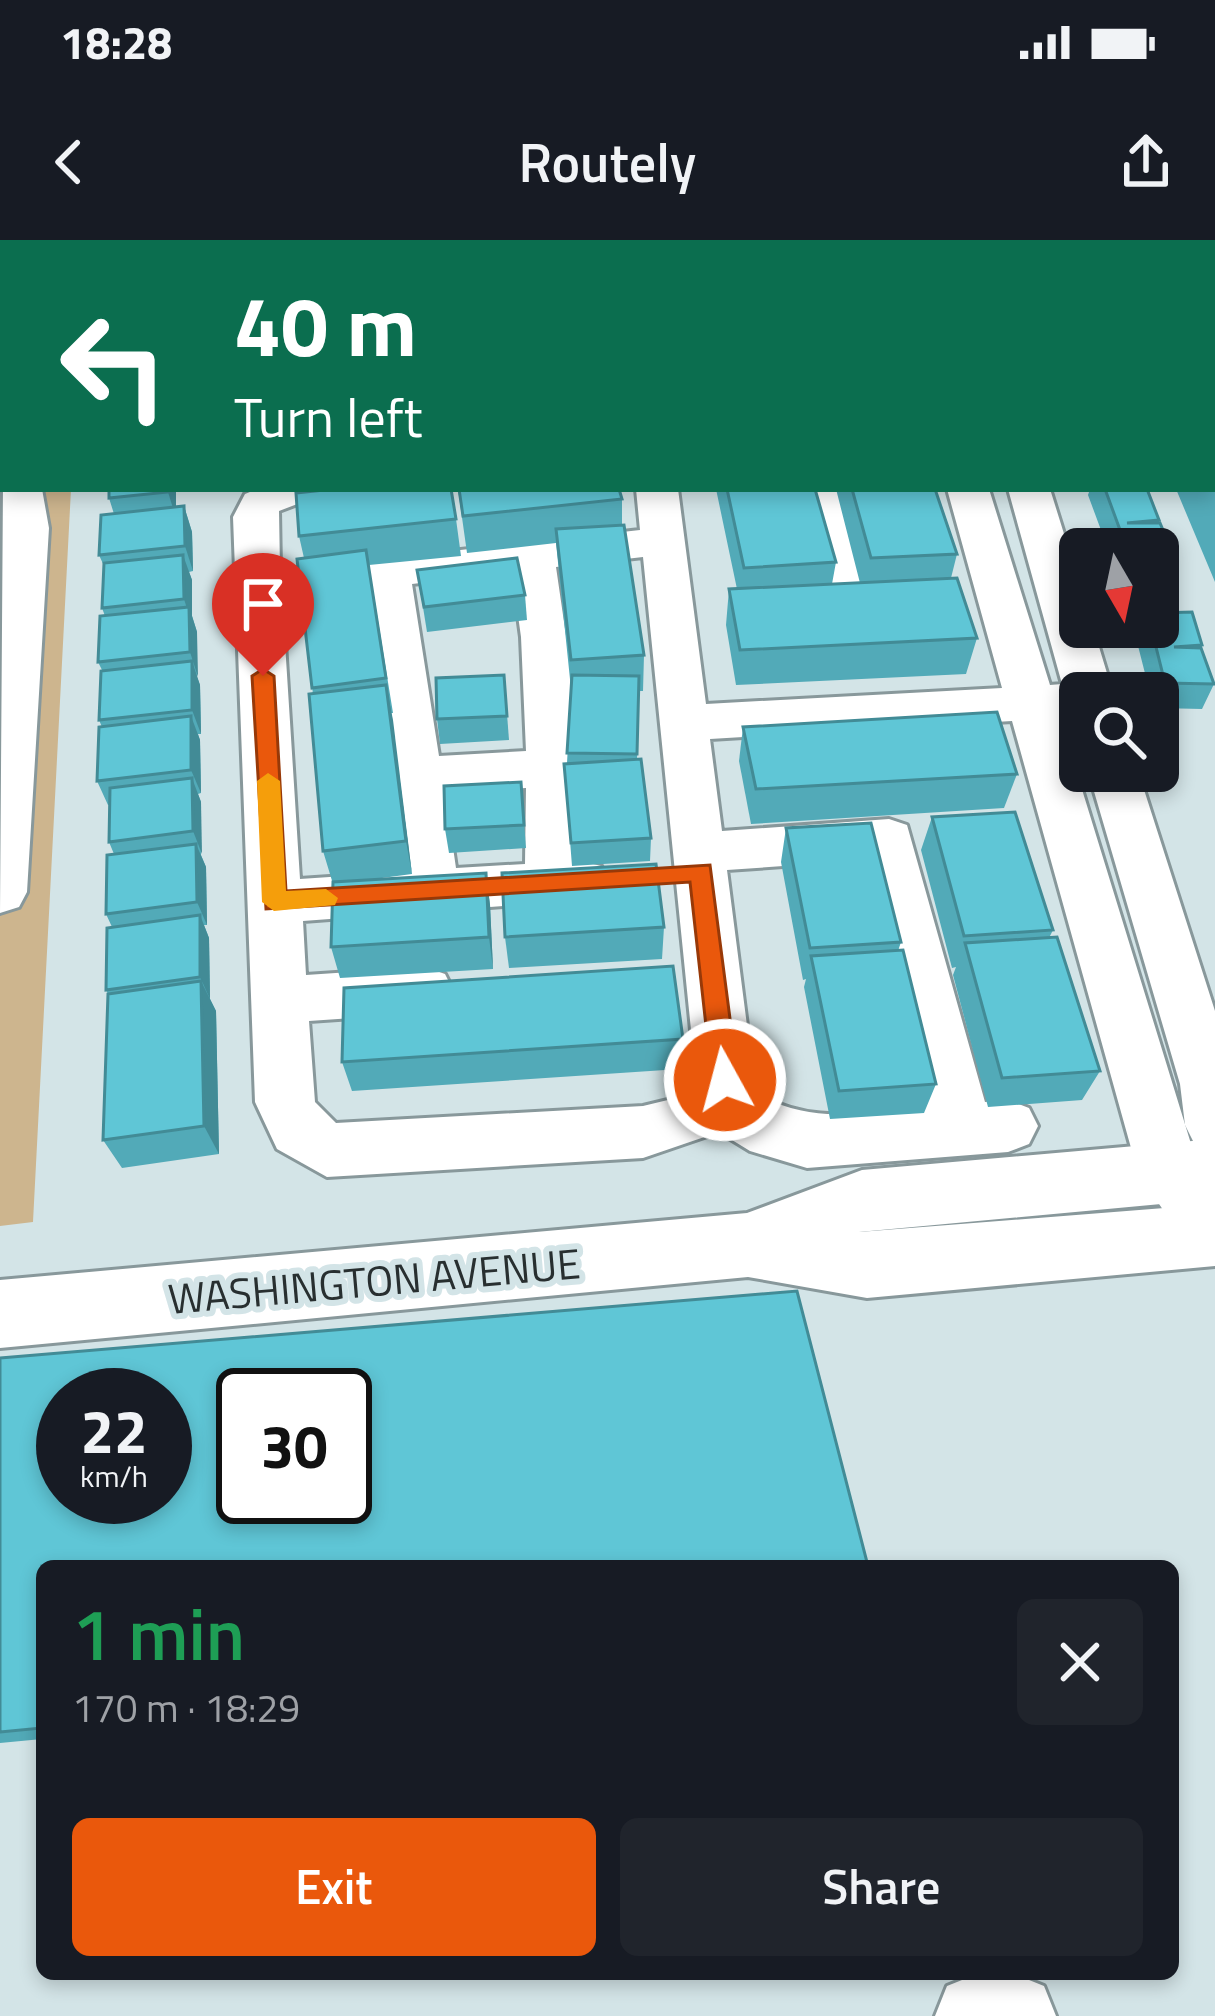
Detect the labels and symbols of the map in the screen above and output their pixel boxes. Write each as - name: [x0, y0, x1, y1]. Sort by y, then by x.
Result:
- north arrow: [1059, 528, 1179, 648]
- pin: [212, 553, 314, 676]
- position arrow: [662, 1017, 788, 1143]
- street label: WASHINGTON AVENUE: [165, 1230, 583, 1330]
- speed limit sign: 30: [216, 1368, 372, 1524]

